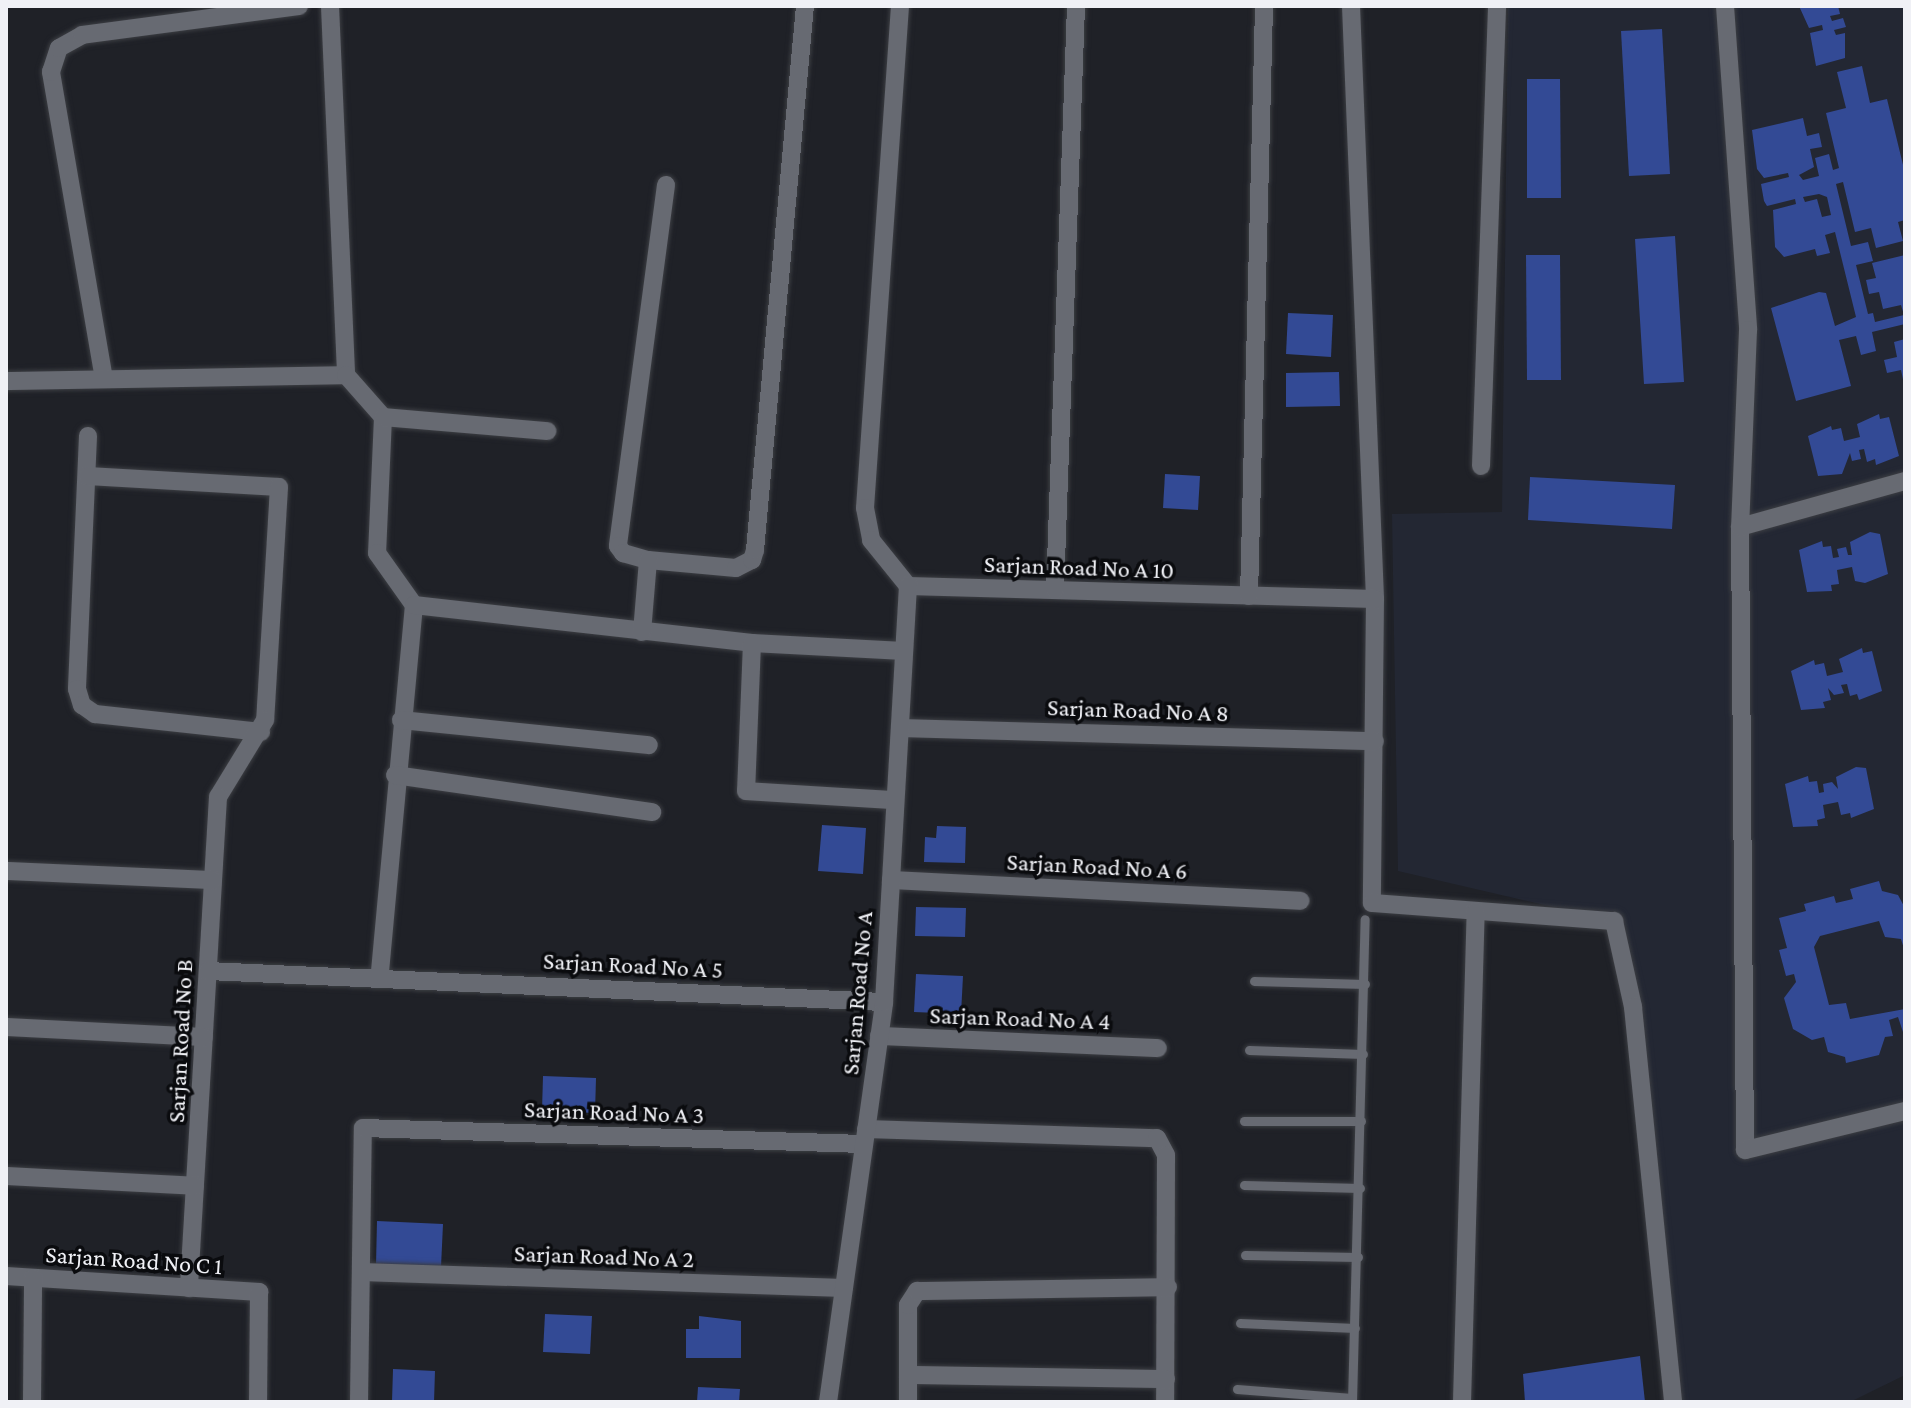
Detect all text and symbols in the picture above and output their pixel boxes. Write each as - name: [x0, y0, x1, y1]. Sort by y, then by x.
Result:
- street label: Sarjan Road No A 10: [983, 549, 1175, 585]
- street label: Sarjan Road No A 8: [1047, 692, 1229, 728]
- street label: Sarjan Road No A 6: [1006, 847, 1188, 885]
- street label: Sarjan Road No A: [836, 910, 878, 1076]
- street label: Sarjan Road No A 5: [542, 946, 724, 984]
- street label: Sarjan Road No B: [161, 959, 199, 1123]
- street label: Sarjan Road No A 4: [929, 1000, 1111, 1036]
- street label: Sarjan Road No A 3: [524, 1094, 704, 1130]
- street label: Sarjan Road No A 2: [514, 1238, 694, 1274]
- street label: Sarjan Road No C 1: [45, 1239, 223, 1281]

